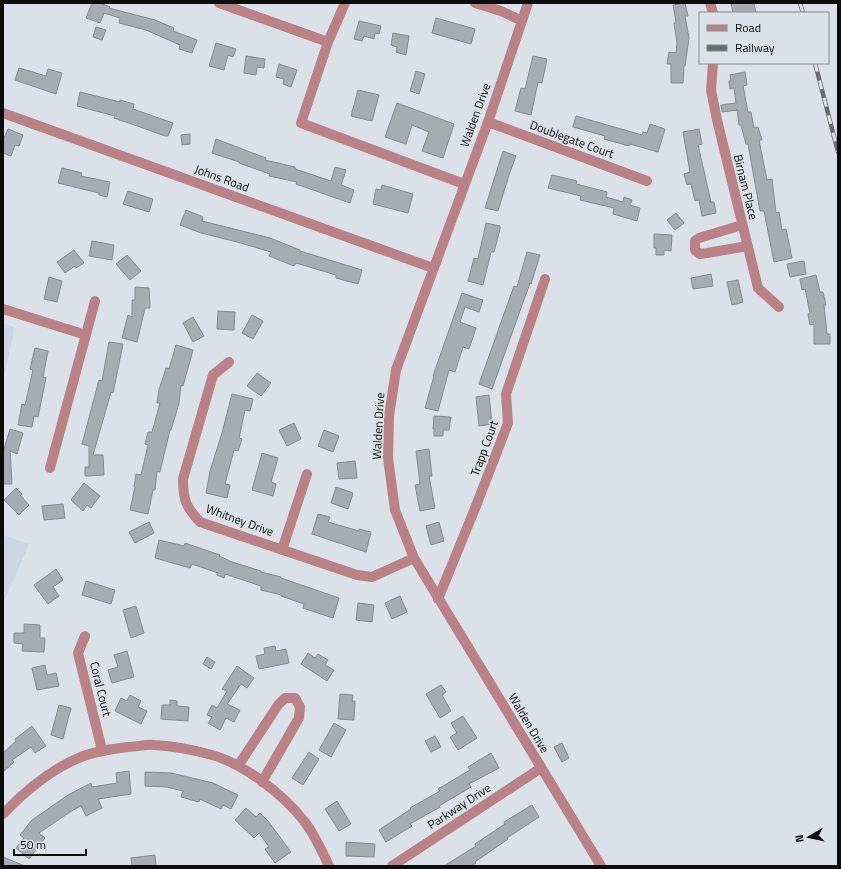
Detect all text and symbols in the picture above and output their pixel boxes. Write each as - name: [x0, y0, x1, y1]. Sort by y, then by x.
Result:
- legend: [699, 12, 829, 64]
- text: Road: [735, 18, 761, 37]
- text: Railway: [735, 38, 775, 57]
- street label: Walden Drive: [455, 80, 495, 150]
- street label: Doublegate Court: [527, 115, 617, 163]
- street label: Birnam Place: [729, 152, 763, 222]
- street label: Johns Road: [192, 159, 252, 197]
- street label: Walden Drive: [367, 392, 389, 460]
- street label: Trapp Court: [465, 417, 503, 479]
- street label: Whitney Drive: [203, 499, 277, 541]
- street label: Coral Court: [85, 660, 117, 719]
- street label: Walden Drive: [504, 689, 554, 757]
- street label: Parkway Drive: [423, 778, 495, 834]
- north arrow: [789, 817, 829, 857]
- scale bar: [14, 831, 86, 857]
- text: N: [791, 834, 808, 844]
- text: 50 m: [20, 835, 46, 854]

